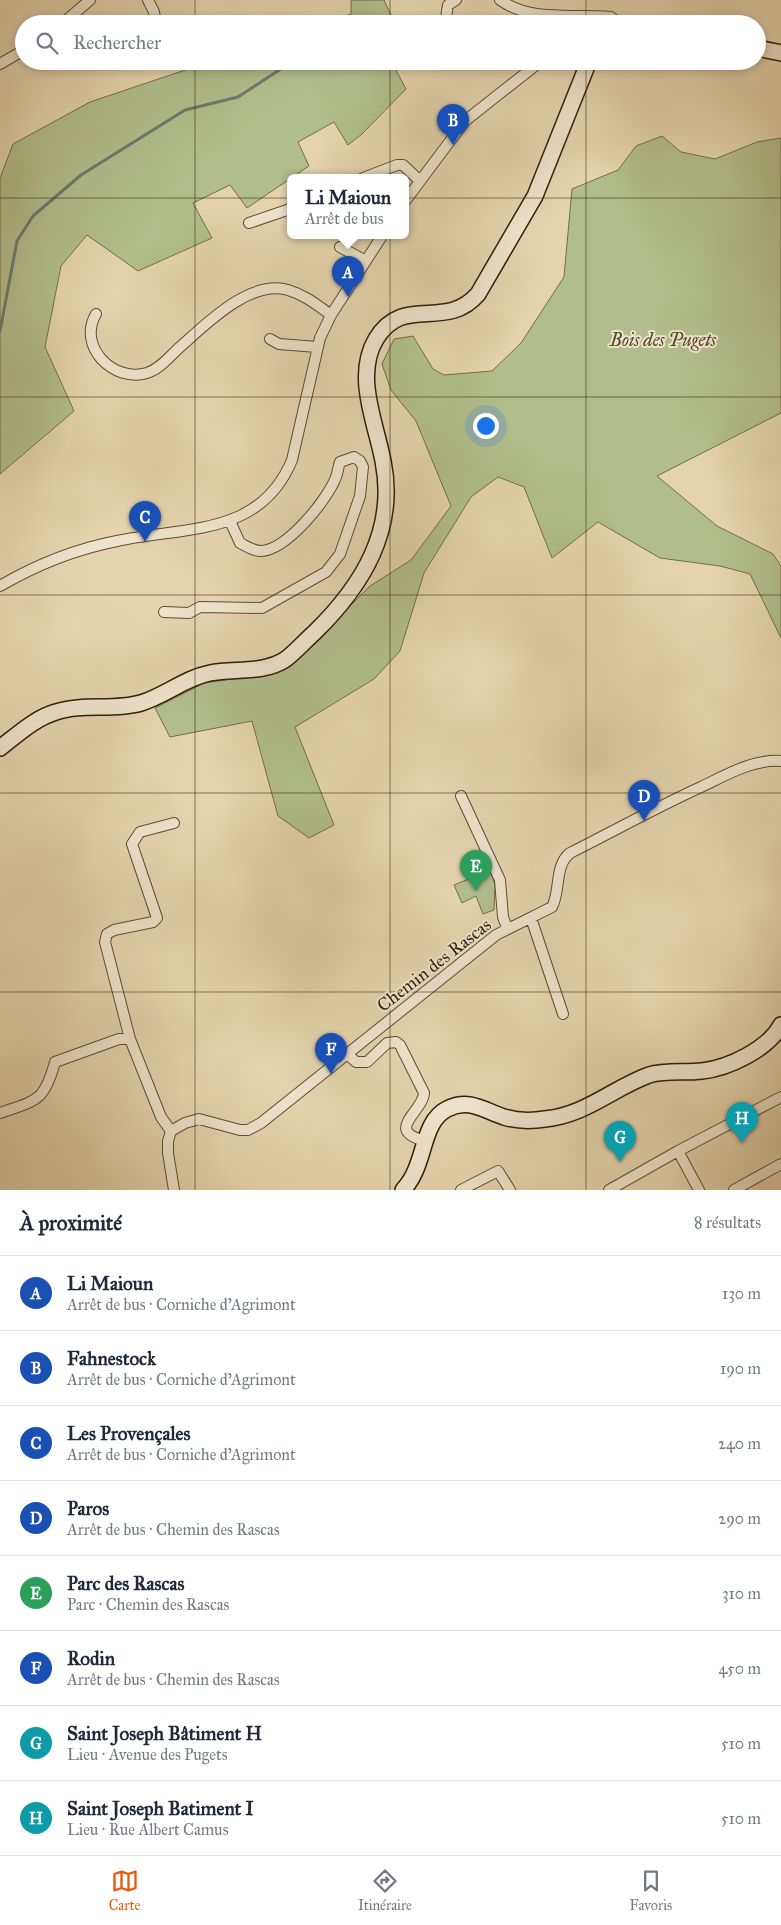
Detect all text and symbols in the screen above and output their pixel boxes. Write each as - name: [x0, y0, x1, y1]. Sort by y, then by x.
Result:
- search box: [15, 15, 766, 70]
- icon: search: [33, 29, 61, 57]
- text: Rechercher: [73, 31, 161, 54]
- pin: B: [437, 104, 469, 145]
- popup: [287, 174, 409, 239]
- text: Li Maioun: [305, 186, 391, 209]
- text: Arrêt de bus: [305, 209, 384, 228]
- pin: A: [332, 256, 364, 297]
- park label: Bois des Pugets: [609, 329, 717, 351]
- your location: [473, 413, 499, 439]
- pin: C: [129, 501, 161, 542]
- pin: D: [628, 780, 660, 821]
- pin: E: [460, 850, 492, 891]
- street label: Chemin des Rascas: [372, 914, 496, 1016]
- pin: F: [315, 1033, 347, 1074]
- pin: H: [726, 1102, 758, 1143]
- pin: G: [604, 1121, 636, 1162]
- text: À proximité: [20, 1210, 122, 1236]
- text: 8 résultats: [694, 1213, 761, 1232]
- text: Li Maioun: [67, 1272, 153, 1295]
- text: A: [31, 1284, 41, 1303]
- text: 130 m: [722, 1284, 761, 1303]
- text: Arrêt de bus · Corniche d'Agrimont: [67, 1295, 296, 1314]
- text: Fahnestock: [67, 1347, 156, 1370]
- text: B: [31, 1359, 41, 1378]
- text: 190 m: [720, 1359, 761, 1378]
- text: Arrêt de bus · Corniche d'Agrimont: [67, 1370, 296, 1389]
- text: Les Provençales: [67, 1422, 190, 1445]
- text: C: [31, 1434, 41, 1453]
- text: 240 m: [718, 1434, 761, 1453]
- text: Arrêt de bus · Corniche d'Agrimont: [67, 1445, 296, 1464]
- text: Paros: [67, 1497, 109, 1520]
- text: D: [30, 1509, 42, 1528]
- text: 290 m: [718, 1509, 761, 1528]
- text: Arrêt de bus · Chemin des Rascas: [67, 1520, 280, 1539]
- text: Parc des Rascas: [67, 1572, 184, 1595]
- text: E: [30, 1584, 42, 1603]
- text: 310 m: [722, 1584, 761, 1603]
- text: Parc · Chemin des Rascas: [67, 1595, 229, 1614]
- text: Rodin: [67, 1647, 115, 1670]
- text: F: [31, 1659, 41, 1678]
- text: 450 m: [718, 1659, 761, 1678]
- text: Arrêt de bus · Chemin des Rascas: [67, 1670, 280, 1689]
- text: Saint Joseph Bâtiment H: [67, 1722, 262, 1745]
- text: G: [30, 1734, 42, 1753]
- text: 510 m: [721, 1734, 761, 1753]
- text: Lieu · Avenue des Pugets: [67, 1745, 227, 1764]
- text: Saint Joseph Batiment I: [67, 1797, 254, 1820]
- text: H: [29, 1809, 43, 1828]
- text: 510 m: [721, 1809, 761, 1828]
- text: Lieu · Rue Albert Camus: [67, 1820, 228, 1839]
- tab: Carte: [109, 1867, 140, 1914]
- tab: Itinéraire: [358, 1867, 412, 1914]
- tab: Favoris: [630, 1867, 672, 1914]

